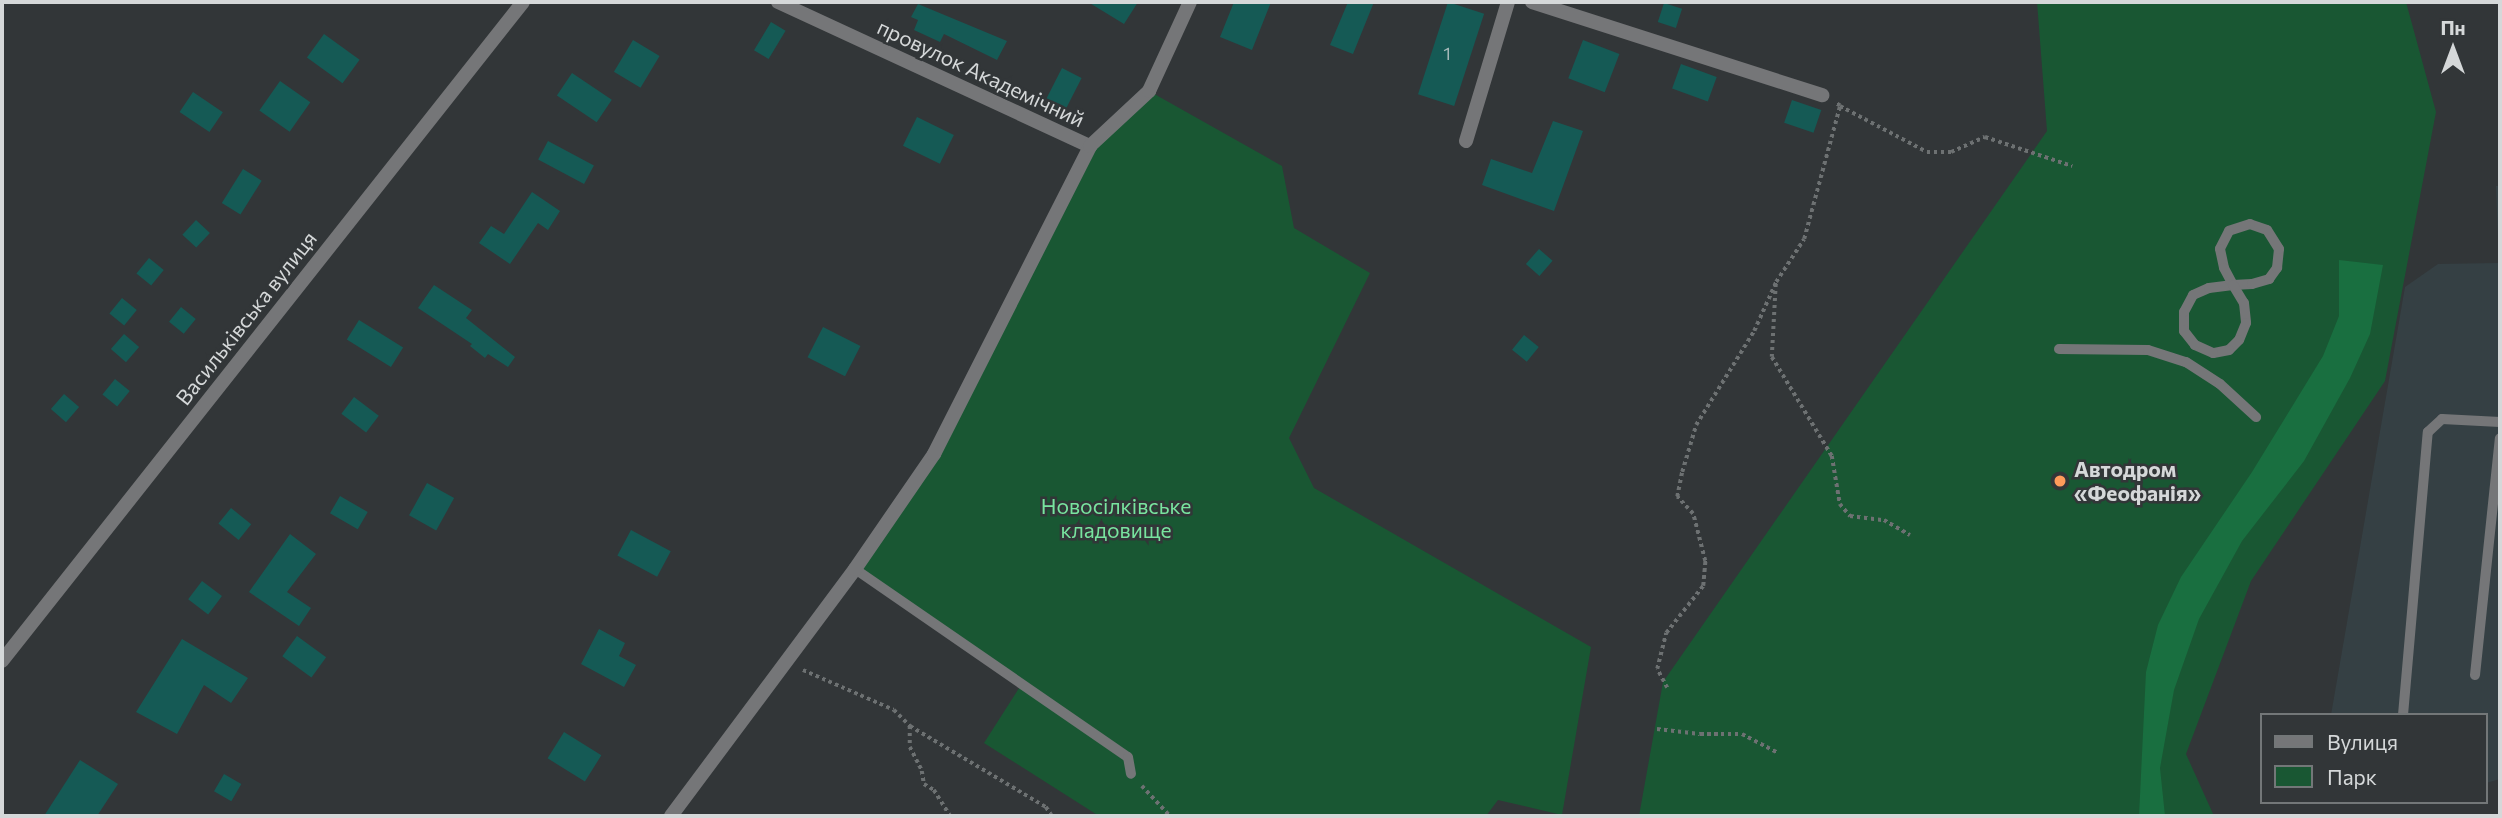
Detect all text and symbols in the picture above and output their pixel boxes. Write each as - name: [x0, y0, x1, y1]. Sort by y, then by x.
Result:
- street label: провулок Академічний: [873, 14, 1089, 132]
- north arrow: [2418, 14, 2488, 84]
- text: Пн: [2440, 16, 2466, 39]
- house number: 1: [1443, 42, 1451, 64]
- street label: Васильківська вулиця: [170, 226, 322, 410]
- place label: Автодром «Феофанія»: [2074, 456, 2201, 506]
- marker: Автодром «Феофанія»: [2052, 473, 2068, 489]
- park label: Новосілківське кладовище: [1041, 493, 1191, 543]
- legend: [2260, 713, 2488, 804]
- text: Вулиця: [2327, 729, 2398, 754]
- text: Парк: [2327, 764, 2377, 789]

